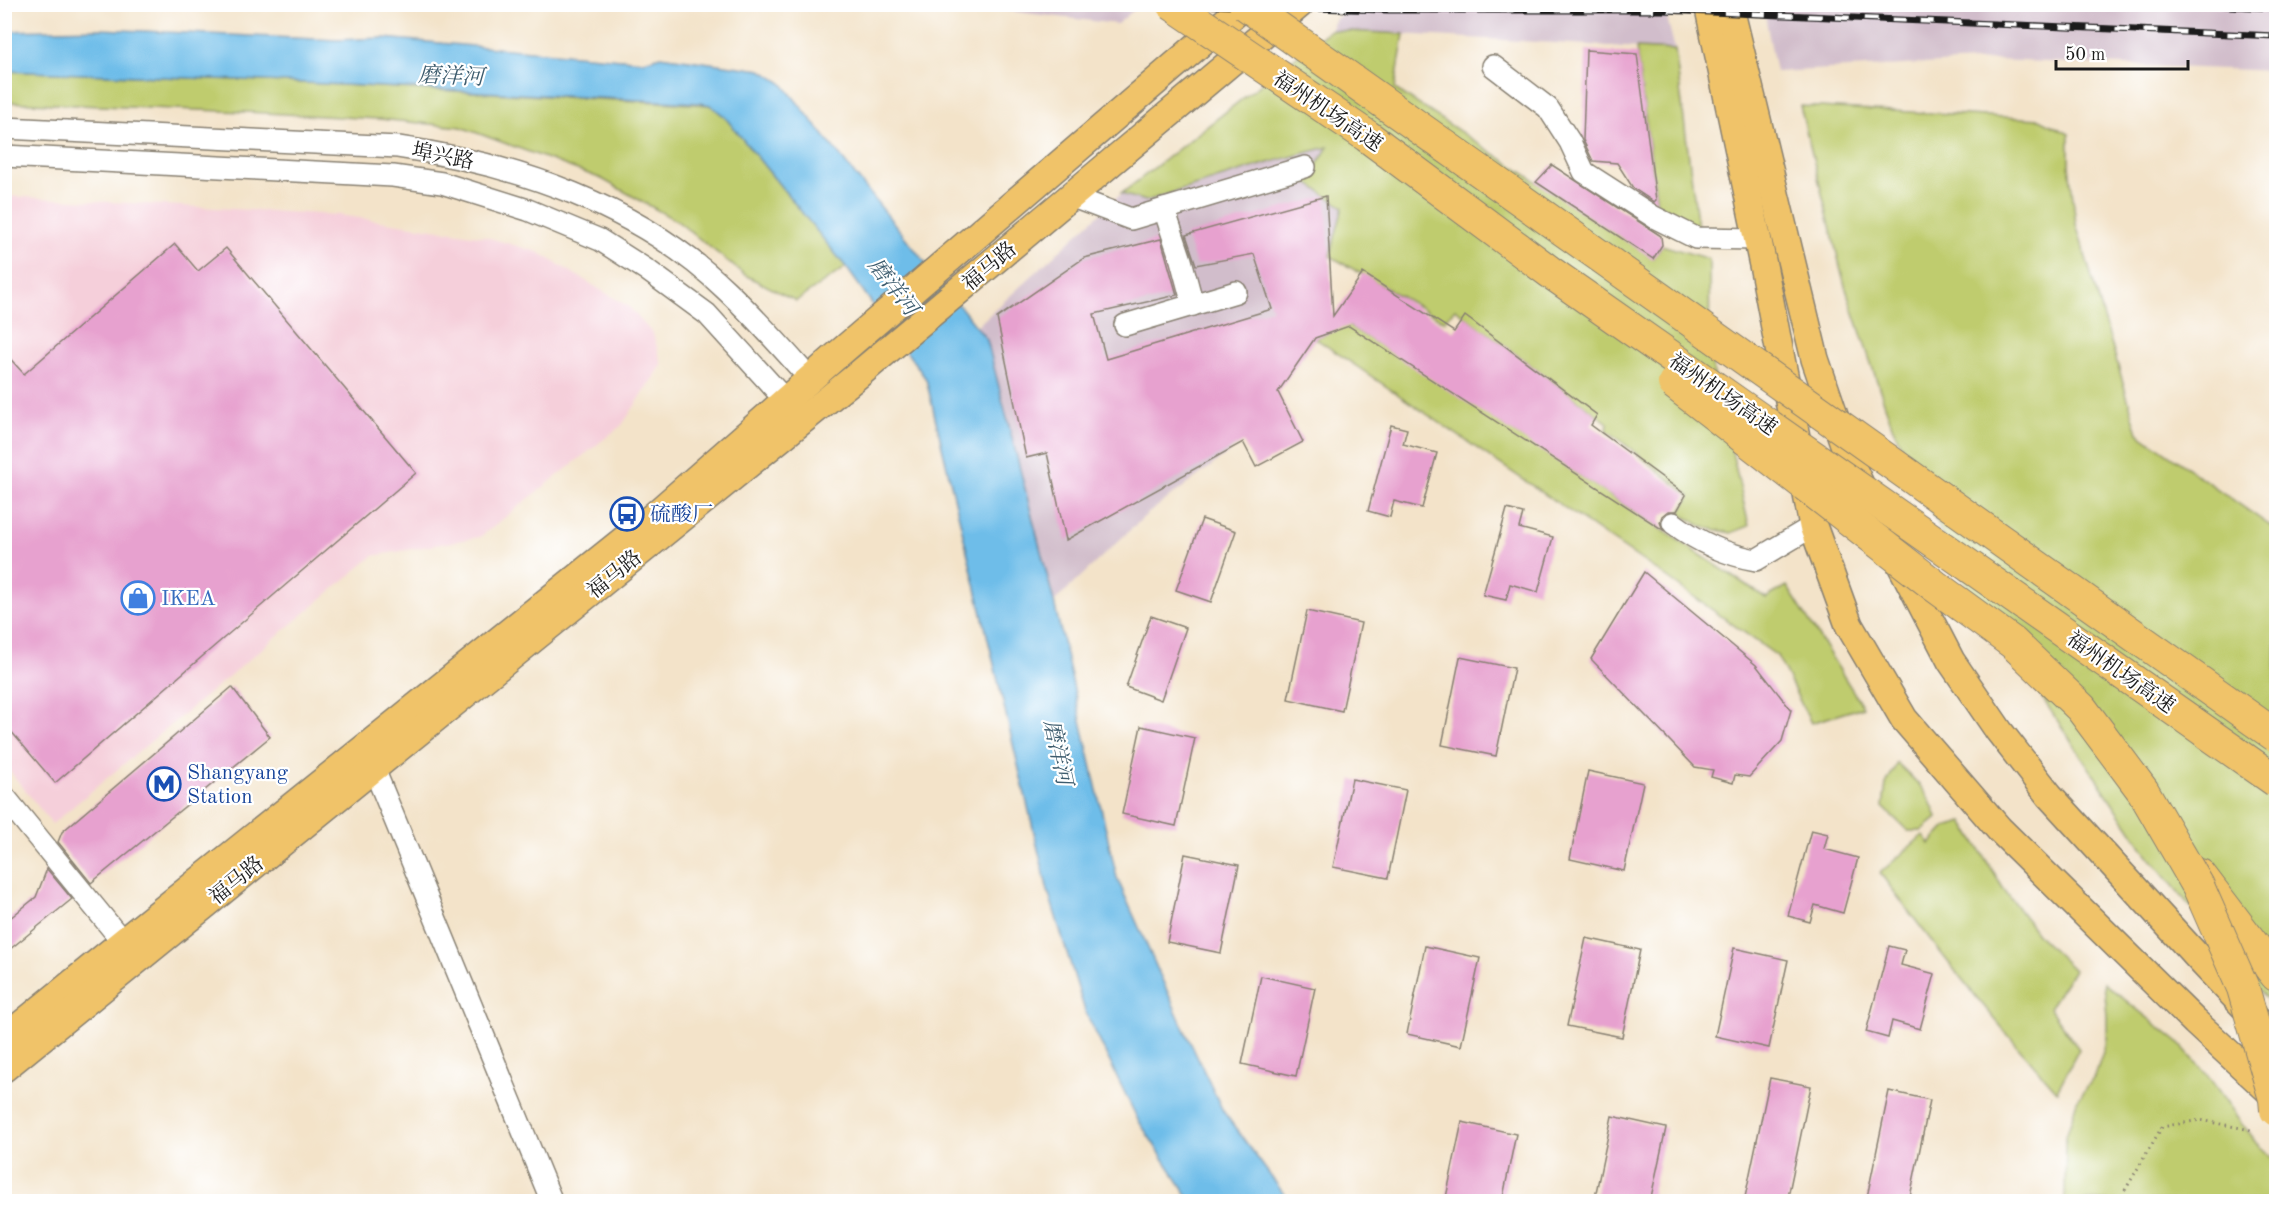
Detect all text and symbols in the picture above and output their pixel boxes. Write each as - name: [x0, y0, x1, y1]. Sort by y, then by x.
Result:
- scale bar: [2056, 33, 2188, 71]
- text: 50 m: [2065, 46, 2105, 64]
- water label: 磨洋河: [418, 63, 488, 89]
- street label: 福州机场高速: [1269, 67, 1386, 156]
- street label: 埠兴路: [410, 139, 476, 174]
- street label: 福马路: [958, 237, 1021, 295]
- water label: 磨洋河: [863, 253, 925, 323]
- street label: 福州机场高速: [1665, 349, 1781, 440]
- bus stop icon: 硫酸厂: [609, 496, 645, 532]
- place label: 硫酸厂: [650, 503, 713, 526]
- street label: 福马路: [583, 546, 646, 603]
- shop icon: IKEA: [120, 580, 156, 616]
- place label: IKEA: [161, 589, 216, 610]
- street label: 福州机场高速: [2063, 627, 2179, 718]
- water label: 磨洋河: [1039, 717, 1077, 791]
- place label: Shangyang Station: [187, 763, 289, 808]
- metro station icon: Shangyang Station: [146, 766, 182, 802]
- street label: 福马路: [205, 852, 268, 909]

